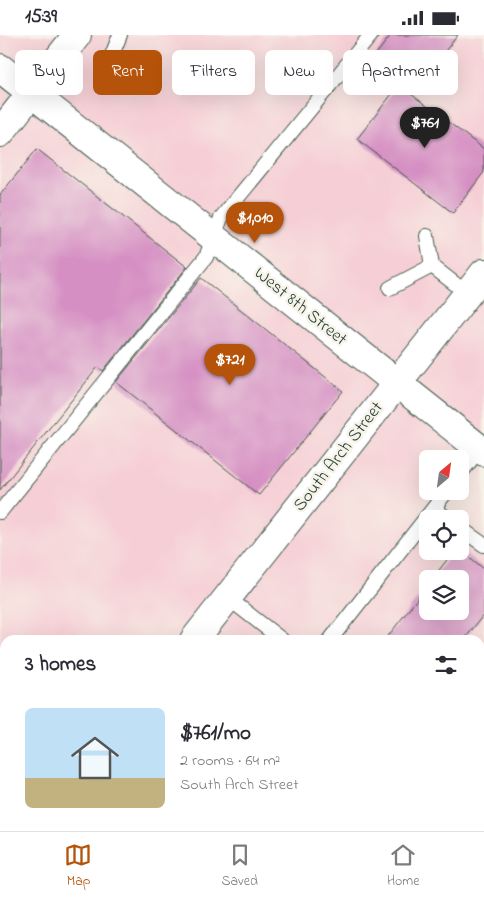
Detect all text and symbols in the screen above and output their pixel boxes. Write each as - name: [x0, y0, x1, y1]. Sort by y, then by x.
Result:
- text: 15:39: [25, 4, 57, 31]
- chip: Buy: [15, 50, 83, 95]
- chip: Rent: [93, 50, 162, 95]
- chip: Filters: [172, 50, 255, 95]
- chip: New: [265, 50, 333, 95]
- chip: Apartment: [343, 50, 458, 95]
- pin: $761: [395, 107, 455, 149]
- text: $761: [411, 111, 439, 135]
- pin: $1,010: [214, 201, 296, 244]
- text: $1,010: [237, 206, 273, 230]
- street label: West 8th Street: [248, 261, 352, 353]
- pin: $721: [200, 343, 260, 386]
- text: $721: [215, 348, 245, 372]
- street label: South Arch Street: [288, 396, 390, 518]
- north arrow: [419, 450, 469, 500]
- map controls: [419, 450, 469, 620]
- button: locate: [419, 510, 469, 560]
- button: layers: [419, 570, 469, 620]
- text: 3 homes: [25, 650, 96, 680]
- icon: filters: [432, 651, 460, 679]
- text: $761/mo: [180, 719, 251, 749]
- icon: home: [65, 728, 125, 788]
- text: 2 rooms · 64 m²: [180, 749, 280, 773]
- text: South Arch Street: [180, 773, 299, 797]
- tab: Map: [64, 841, 92, 892]
- tab: Saved: [221, 841, 258, 892]
- tab: Home: [387, 841, 420, 892]

